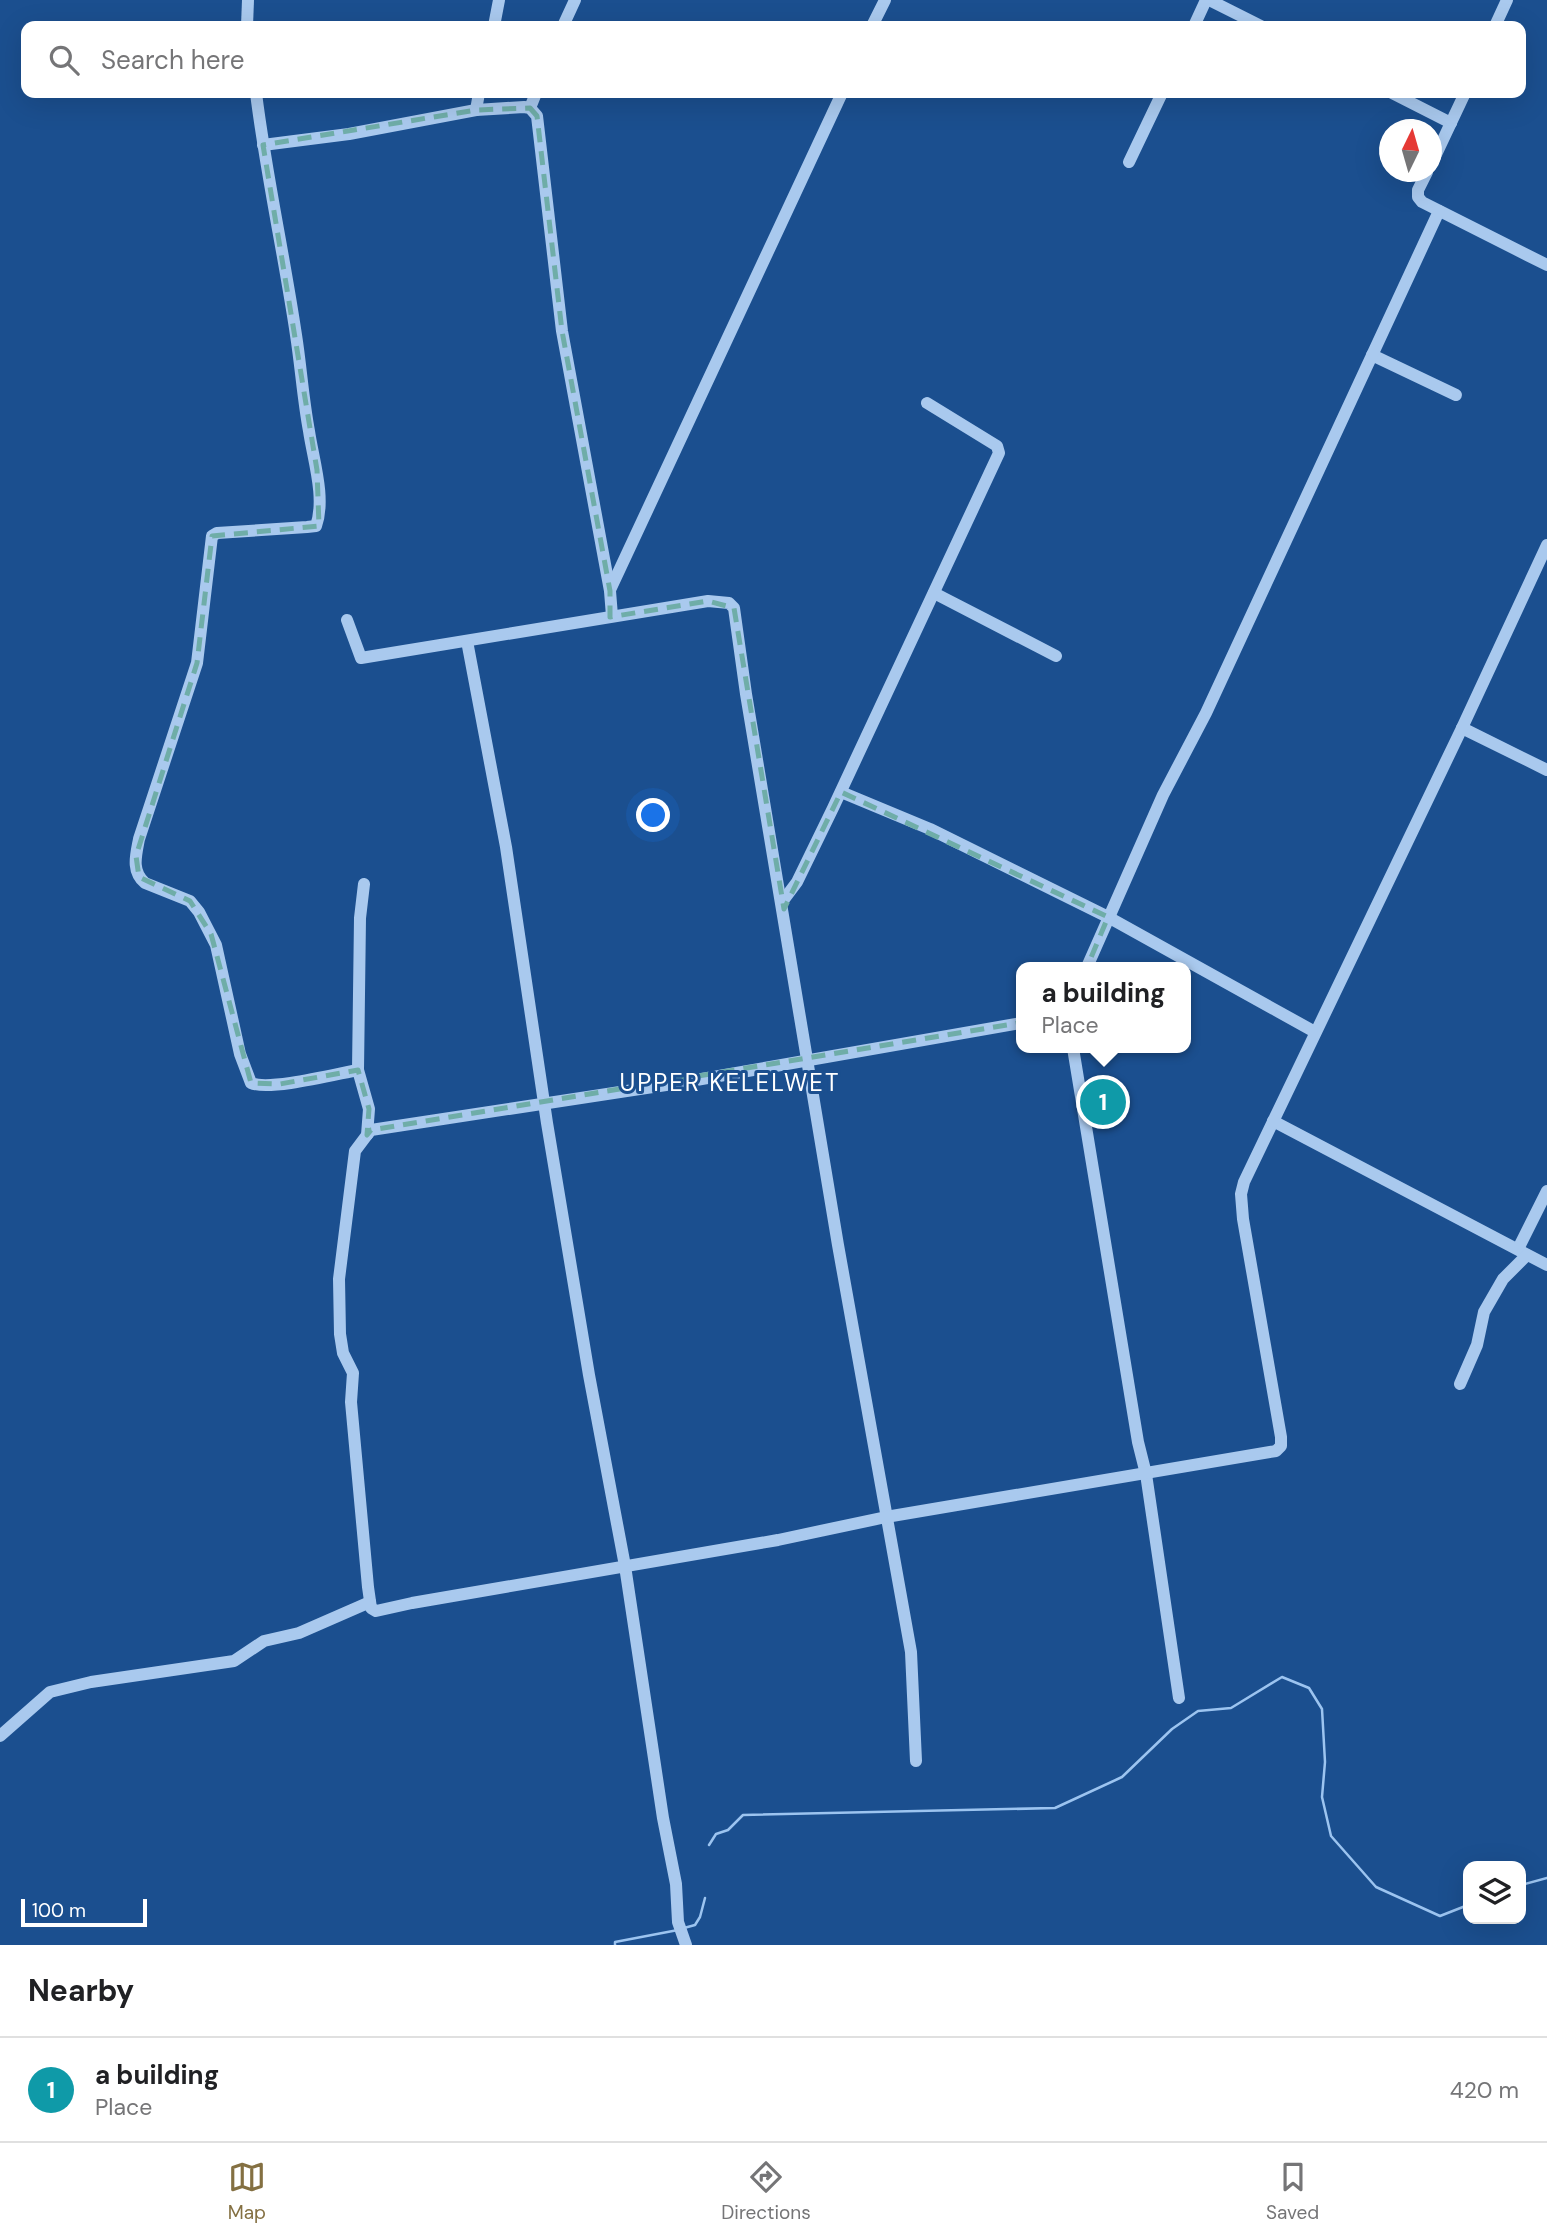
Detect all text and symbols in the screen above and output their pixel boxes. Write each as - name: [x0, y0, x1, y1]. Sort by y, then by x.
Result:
- search box: [21, 21, 1526, 98]
- icon: search: [45, 41, 83, 79]
- text: Search here: [101, 43, 244, 77]
- north arrow: [1379, 119, 1442, 182]
- your location: [636, 798, 670, 832]
- popup: [1016, 962, 1191, 1053]
- text: a building: [1041, 976, 1166, 1010]
- text: Place: [1041, 1010, 1099, 1040]
- district label: UPPER KELELWET: [620, 1067, 840, 1098]
- pin: 1: [1080, 1076, 1126, 1128]
- map controls: [1463, 1861, 1526, 1924]
- button: layers: [1463, 1861, 1526, 1924]
- scale bar: [21, 1896, 147, 1928]
- text: 100 m: [32, 1898, 86, 1923]
- text: Nearby: [28, 1971, 134, 2010]
- text: a building: [95, 2058, 219, 2092]
- text: 1: [47, 2075, 55, 2105]
- text: 420 m: [1450, 2075, 1519, 2105]
- text: Place: [95, 2092, 152, 2122]
- tab: Map: [228, 2158, 266, 2225]
- tab: Directions: [721, 2158, 811, 2225]
- tab: Saved: [1266, 2158, 1319, 2225]

